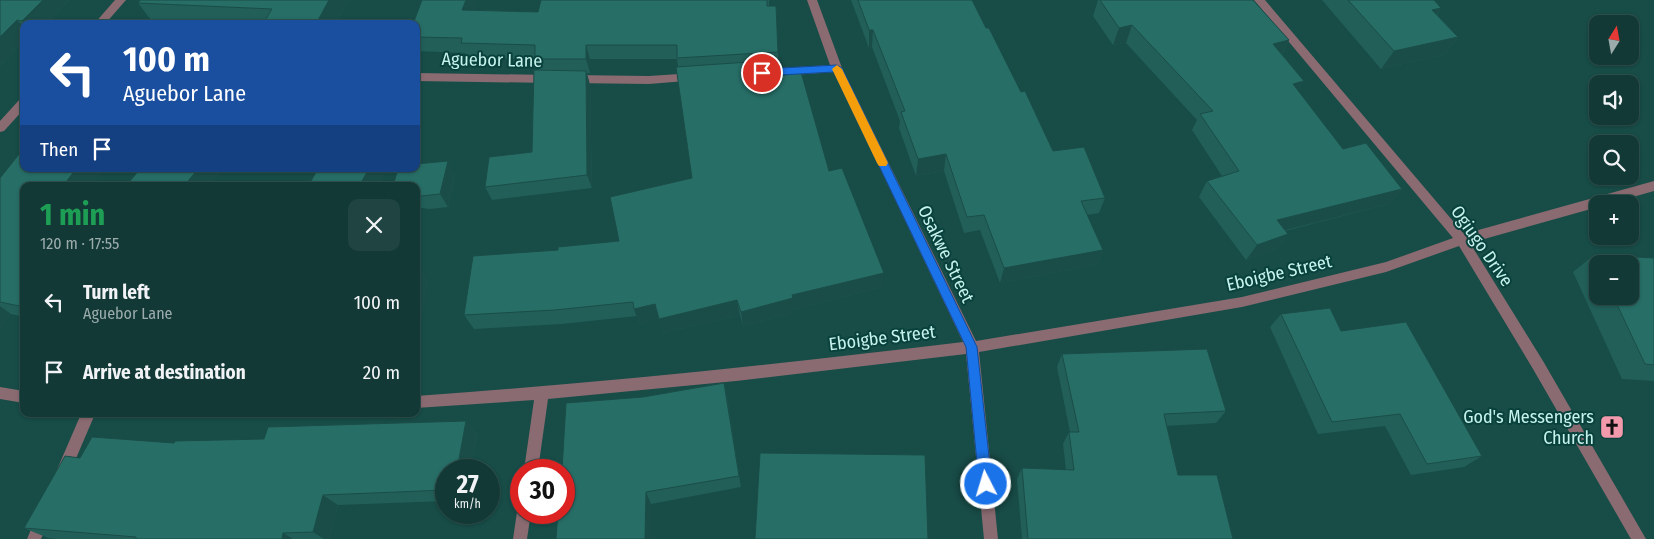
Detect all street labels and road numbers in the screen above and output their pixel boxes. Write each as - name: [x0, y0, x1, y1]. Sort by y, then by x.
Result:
- street label: Aguebor Lane: [441, 48, 543, 72]
- street label: Ogiugo Drive: [1446, 201, 1518, 291]
- street label: Osakwe Street: [913, 202, 979, 306]
- street label: Eboigbe Street: [1224, 250, 1334, 296]
- street label: Eboigbe Street: [827, 321, 937, 355]

